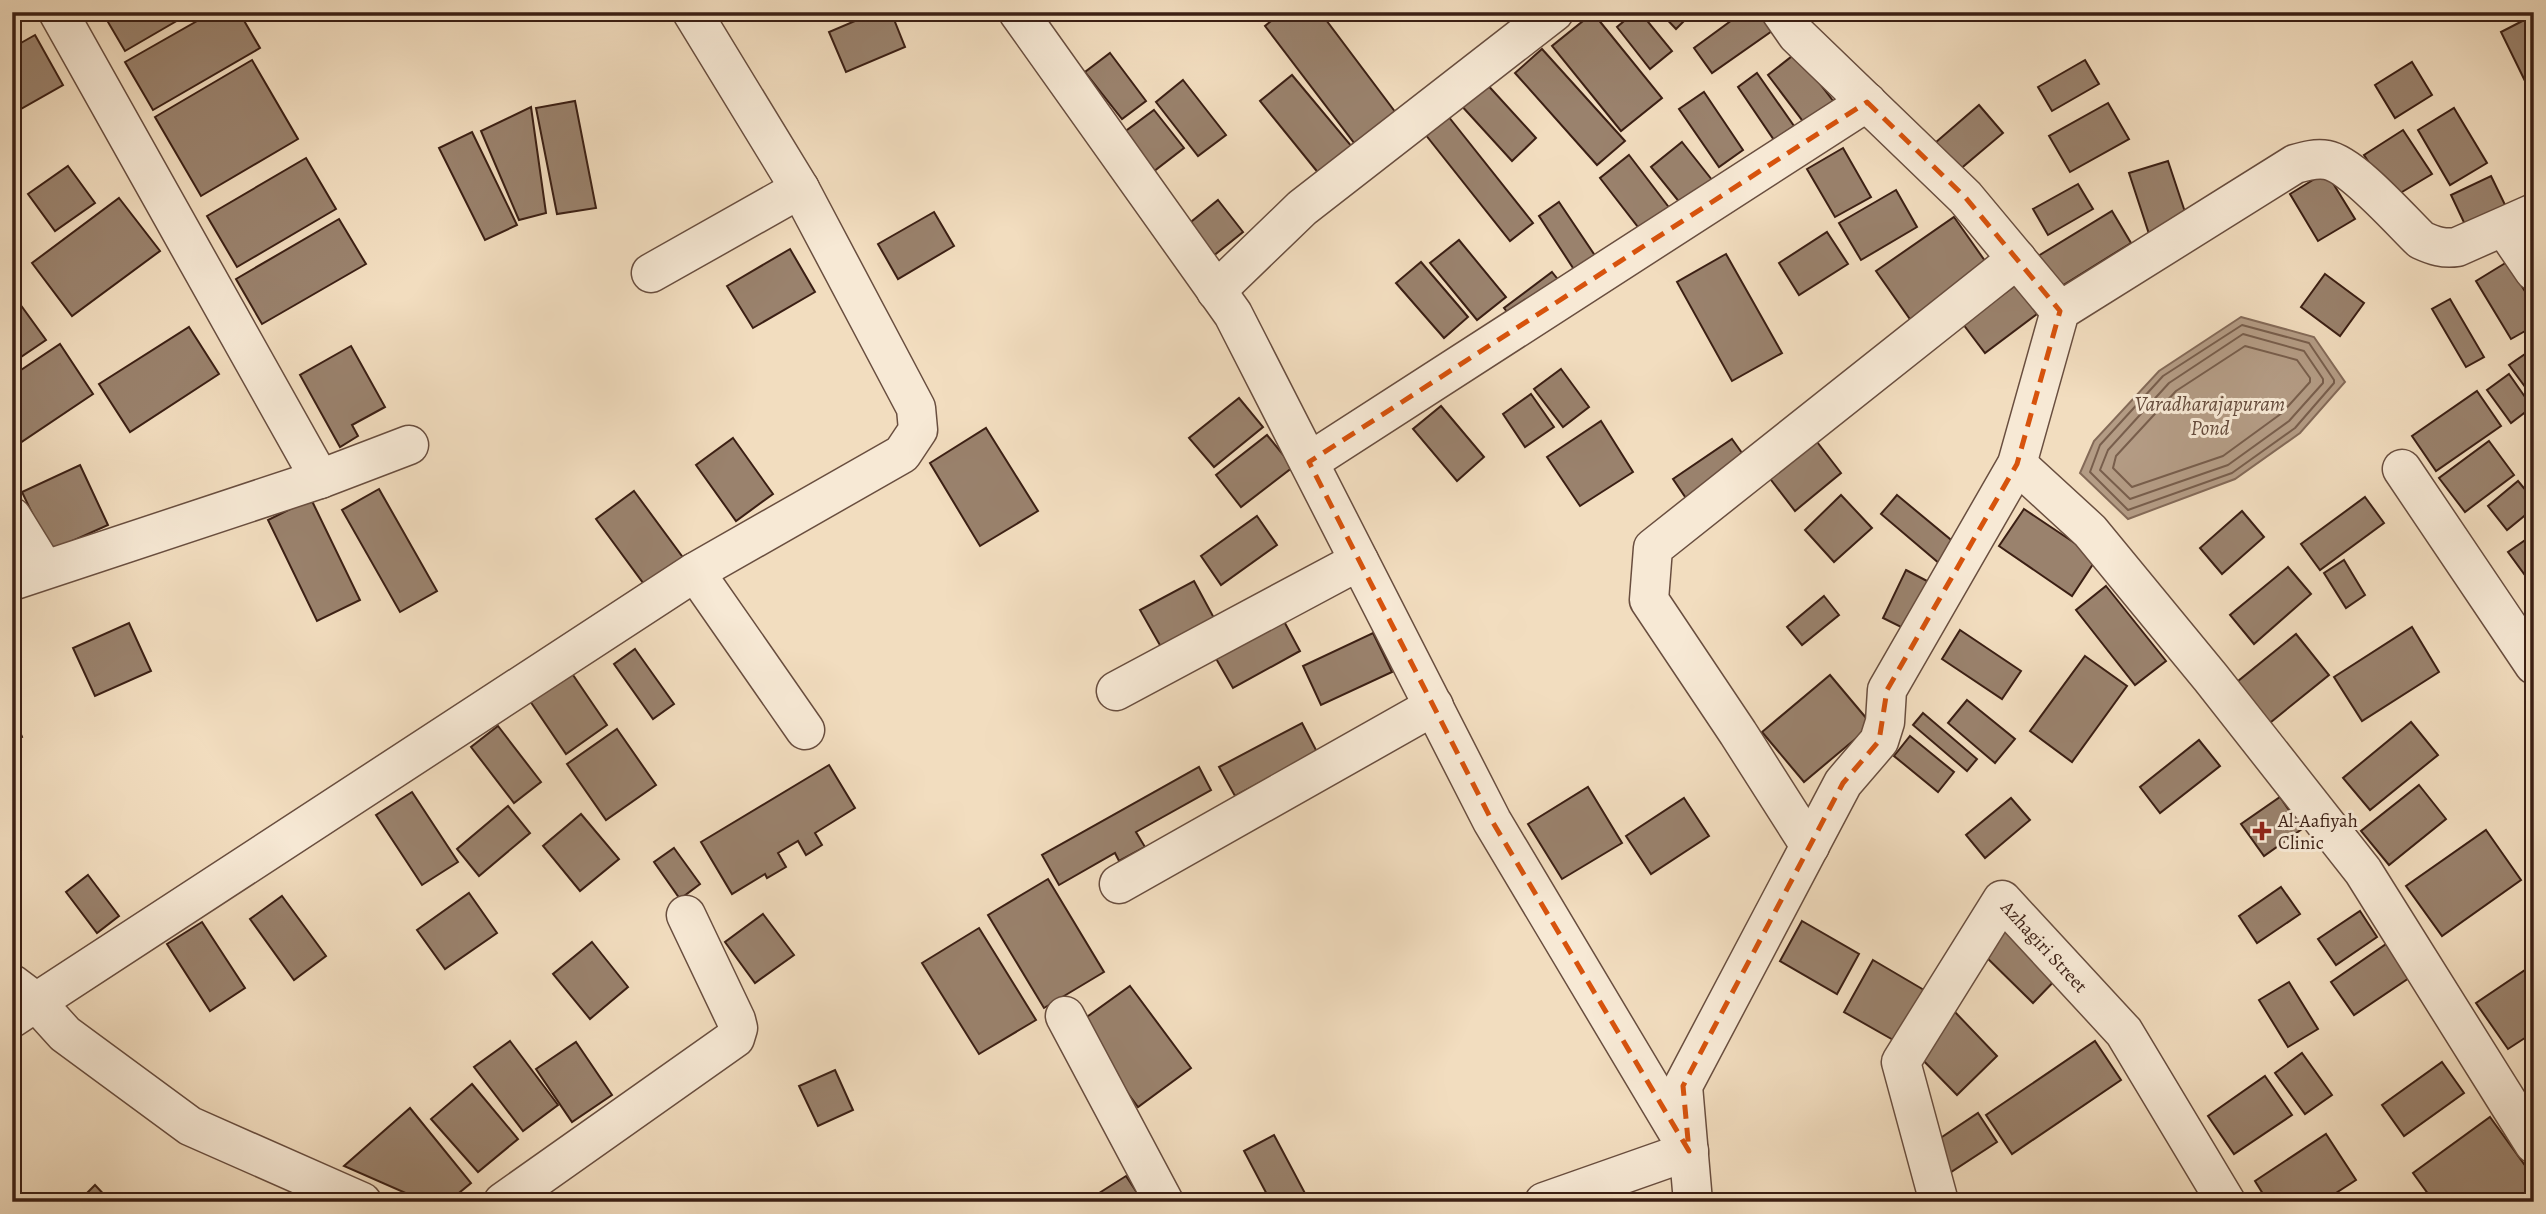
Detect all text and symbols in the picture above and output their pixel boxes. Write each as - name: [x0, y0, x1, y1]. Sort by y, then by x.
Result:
- water label: Varadharajapuram Pond: [2135, 390, 2285, 442]
- place label: Al-Aafiyah Clinic: [2277, 808, 2358, 856]
- marker: Al-Aafiyah Clinic: [2252, 821, 2272, 841]
- street label: Azhagiri Street: [1994, 894, 2093, 999]

